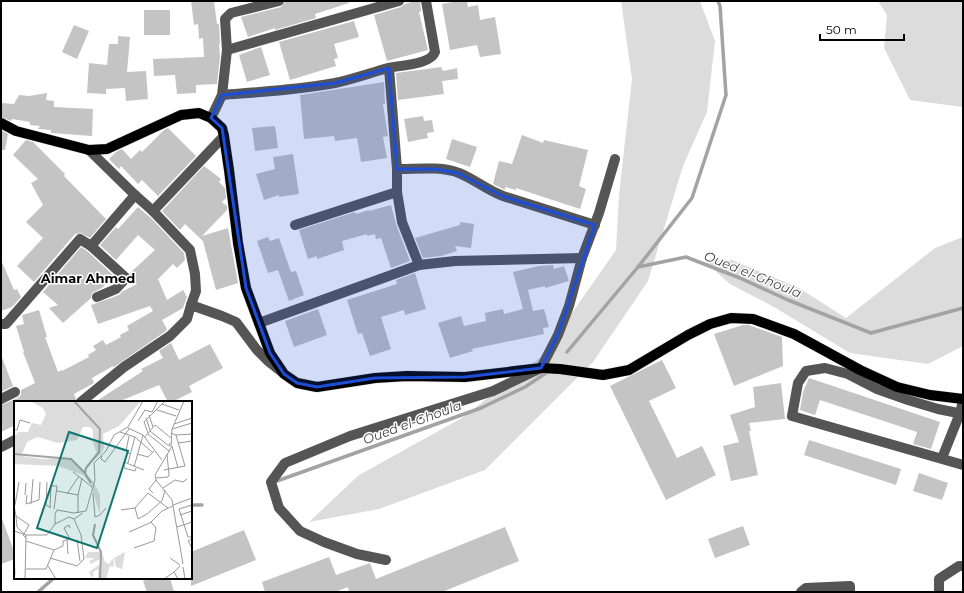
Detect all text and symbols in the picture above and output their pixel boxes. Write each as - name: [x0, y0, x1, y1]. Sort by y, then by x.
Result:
- scale bar: [820, 16, 904, 42]
- text: 50 m: [826, 22, 857, 37]
- water label: Oued el-Ghoula: [702, 247, 804, 301]
- district label: Aimar Ahmed: [40, 270, 135, 286]
- water label: Oued el-Ghoula: [361, 397, 464, 447]
- inset map: [14, 401, 192, 579]

